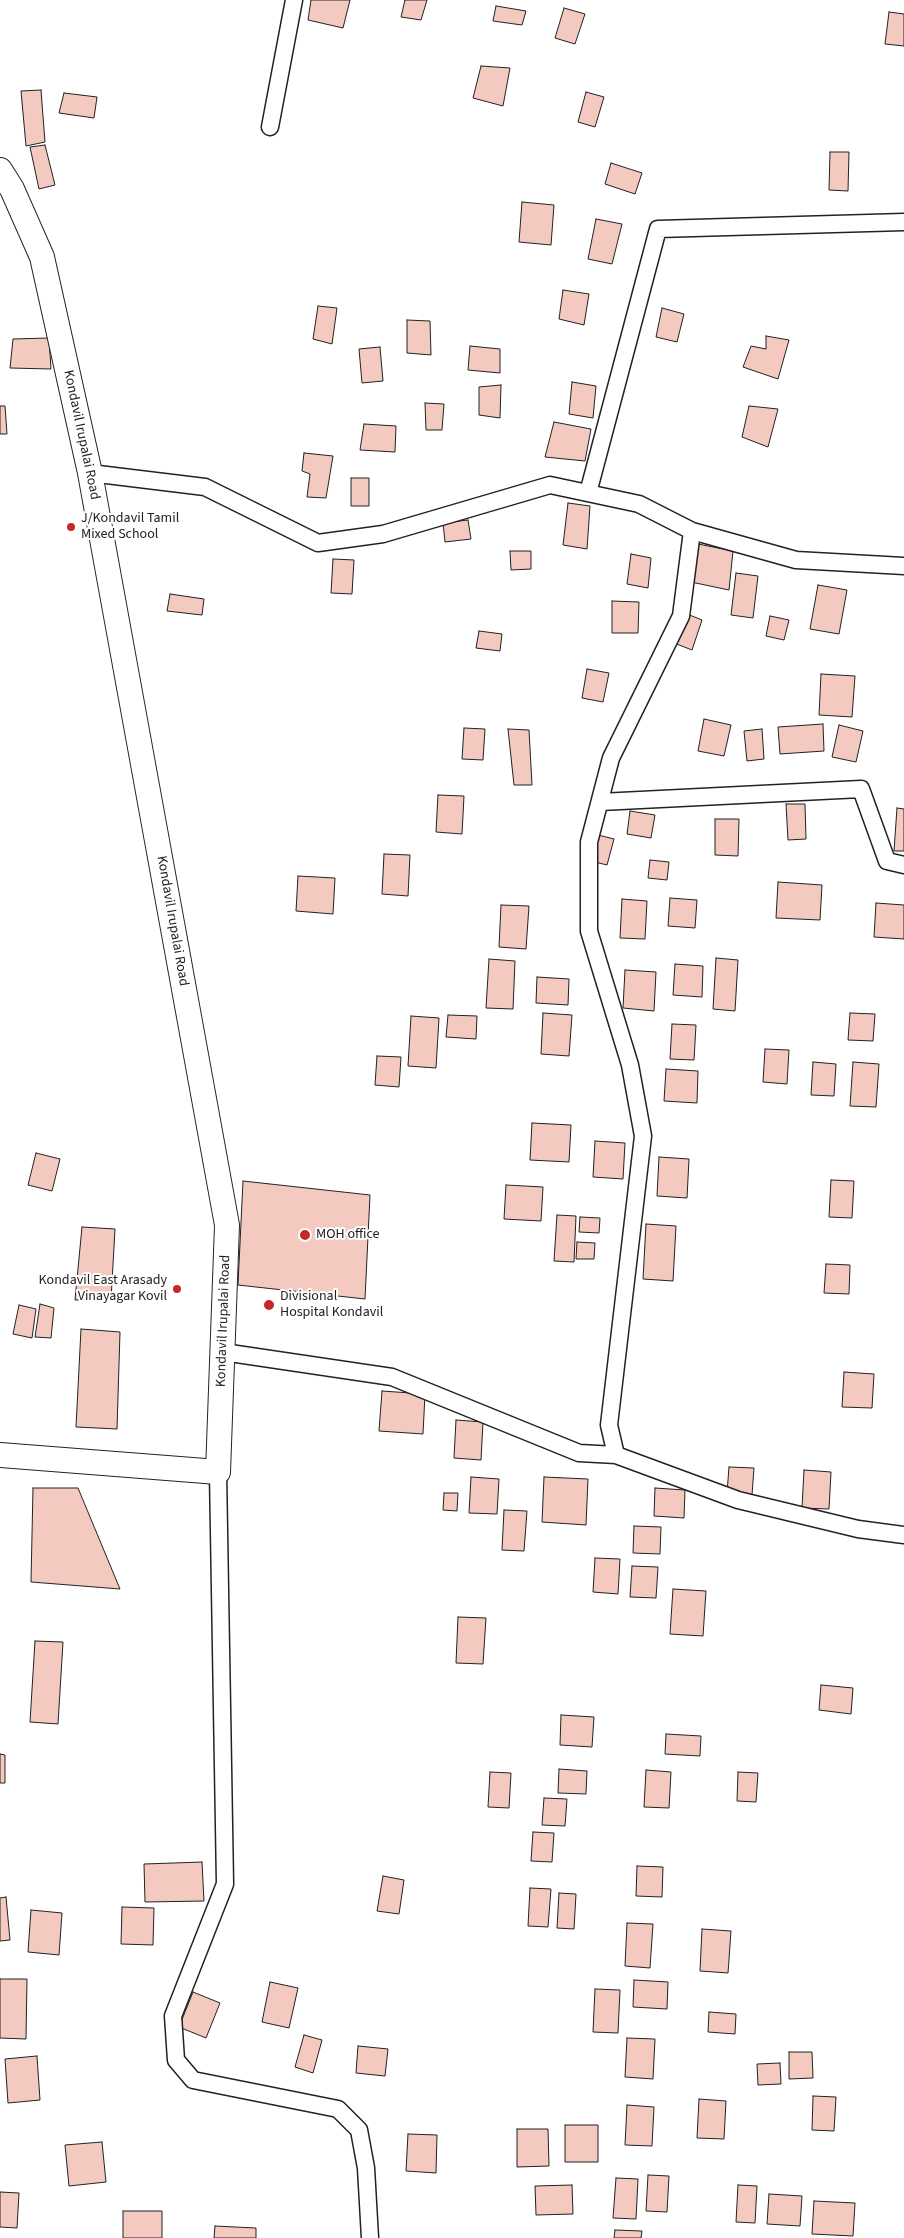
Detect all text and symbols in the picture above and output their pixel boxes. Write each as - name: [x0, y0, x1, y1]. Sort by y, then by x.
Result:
- street label: Kondavil Irupalai Road: [59, 369, 103, 501]
- place label: J/Kondavil Tamil Mixed School: [81, 511, 179, 544]
- marker: J/Kondavil Tamil Mixed School: [65, 521, 77, 533]
- street label: Kondavil Irupalai Road: [152, 854, 192, 988]
- place label: MOH office: [316, 1227, 380, 1243]
- marker: MOH office: [298, 1228, 312, 1242]
- street label: Kondavil Irupalai Road: [213, 1255, 235, 1387]
- place label: Kondavil East Arasady Vinayagar Kovil: [39, 1273, 167, 1305]
- marker: Kondavil East Arasady Vinayagar Kovil: [171, 1283, 183, 1295]
- place label: Divisional Hospital Kondavil: [280, 1289, 383, 1321]
- marker: Divisional Hospital Kondavil: [262, 1298, 276, 1312]

